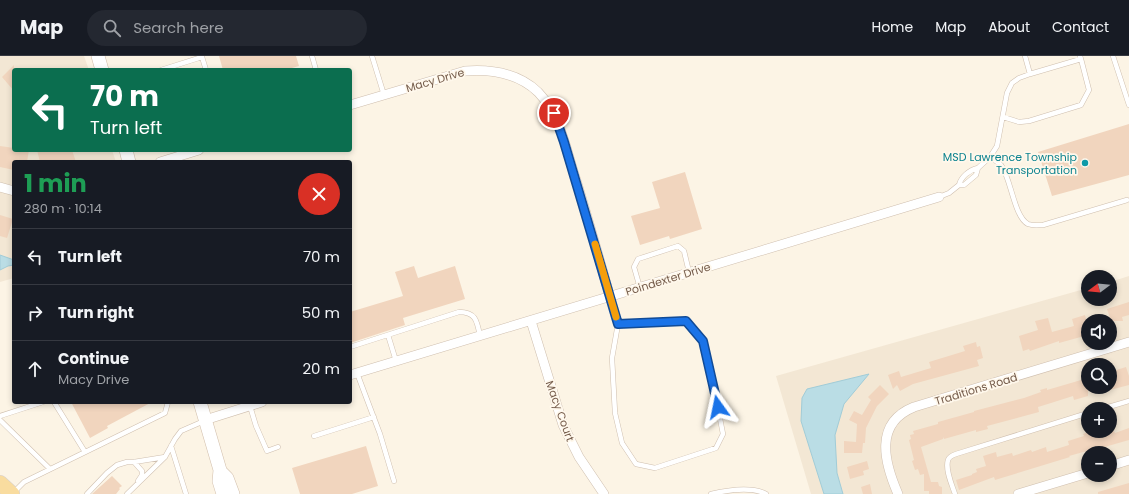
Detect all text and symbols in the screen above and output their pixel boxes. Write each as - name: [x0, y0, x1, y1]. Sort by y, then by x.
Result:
- search box: [87, 10, 367, 46]
- text: Map: [20, 14, 63, 41]
- icon: search: [101, 17, 123, 39]
- text: Search here: [133, 17, 224, 38]
- text: Home: [871, 17, 913, 37]
- text: Map: [935, 17, 966, 37]
- text: About: [988, 17, 1030, 37]
- text: Contact: [1052, 17, 1109, 37]
- street label: Macy Drive: [404, 64, 466, 96]
- text: 70 m: [90, 77, 159, 116]
- icon: left: [24, 84, 76, 136]
- pin: [537, 96, 571, 130]
- icon: arrive: [543, 102, 565, 124]
- text: Turn left: [90, 115, 162, 140]
- place label: MSD Lawrence Township Transportation: [943, 149, 1077, 178]
- marker: MSD Lawrence Township Transportation: [1080, 158, 1090, 168]
- text: 1 min: [24, 167, 87, 200]
- button: close: [298, 173, 340, 215]
- text: 280 m · 10:14: [24, 199, 102, 218]
- icon: left: [24, 246, 46, 268]
- text: Turn left: [58, 246, 122, 267]
- text: 70 m: [303, 246, 340, 267]
- street label: Poindexter Drive: [624, 258, 713, 300]
- north arrow: [1081, 270, 1117, 306]
- map controls: [1081, 270, 1117, 482]
- icon: right: [24, 302, 46, 324]
- text: Turn right: [58, 302, 134, 323]
- text: 50 m: [302, 302, 340, 323]
- button: sound: [1081, 314, 1117, 350]
- text: Continue: [58, 348, 129, 369]
- icon: ahead: [24, 358, 46, 380]
- text: 20 m: [302, 358, 340, 379]
- button: search: [1081, 358, 1117, 394]
- street label: Traditions Road: [933, 369, 1019, 409]
- text: Macy Drive: [58, 370, 129, 389]
- street label: Macy Court: [542, 378, 578, 444]
- position arrow: [697, 386, 739, 428]
- button: +: [1081, 402, 1117, 438]
- button: −: [1081, 446, 1117, 482]

